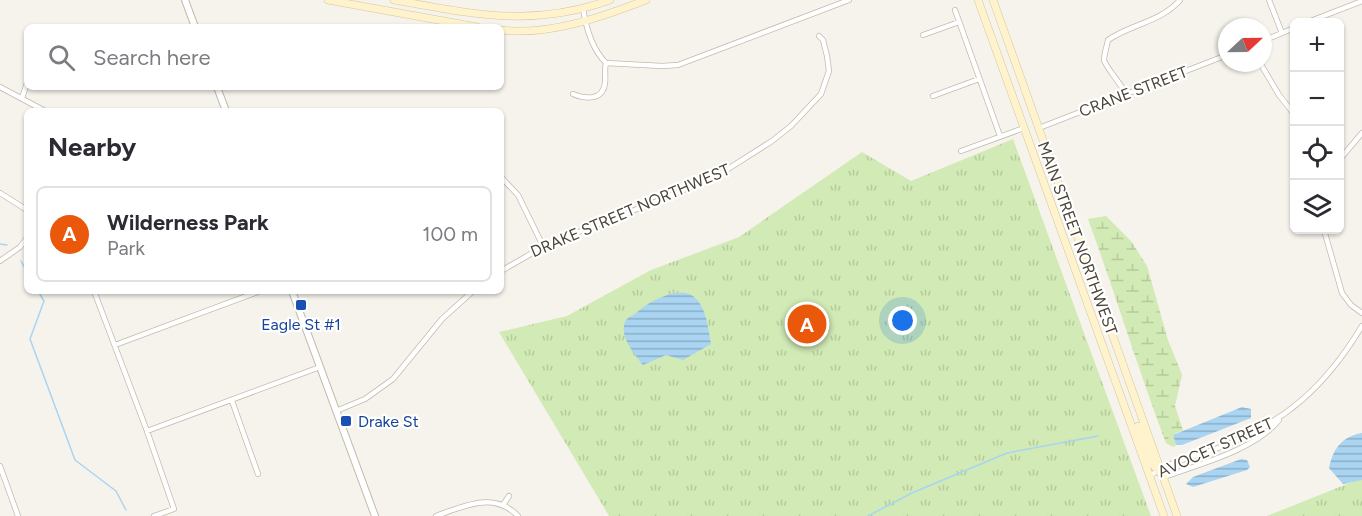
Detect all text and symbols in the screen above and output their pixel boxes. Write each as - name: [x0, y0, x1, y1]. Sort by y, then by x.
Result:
- north arrow: [1218, 18, 1272, 72]
- map controls: [1290, 18, 1344, 234]
- button: +: [1290, 18, 1344, 72]
- search box: [24, 24, 504, 90]
- icon: search: [45, 41, 78, 74]
- text: Search here: [93, 44, 211, 71]
- street label: CRANE STREET: [1076, 62, 1190, 121]
- button: −: [1290, 72, 1344, 126]
- button: locate: [1290, 126, 1344, 180]
- text: Nearby: [48, 131, 136, 163]
- street label: MAIN STREET NORTHWEST: [1034, 139, 1121, 338]
- street label: DRAKE STREET NORTHWEST: [528, 160, 733, 261]
- button: layers: [1290, 180, 1344, 234]
- text: Wilderness Park: [107, 209, 269, 236]
- text: A: [62, 222, 77, 246]
- text: 100 m: [422, 222, 478, 246]
- text: Park: [107, 236, 145, 260]
- marker: Eagle St #1: [294, 298, 308, 312]
- pin: A: [788, 302, 826, 346]
- your location: [888, 306, 917, 335]
- place label: Eagle St #1: [261, 315, 341, 334]
- place label: Drake St: [358, 412, 419, 431]
- marker: Drake St: [339, 414, 353, 428]
- street label: AVOCET STREET: [1155, 414, 1276, 481]

